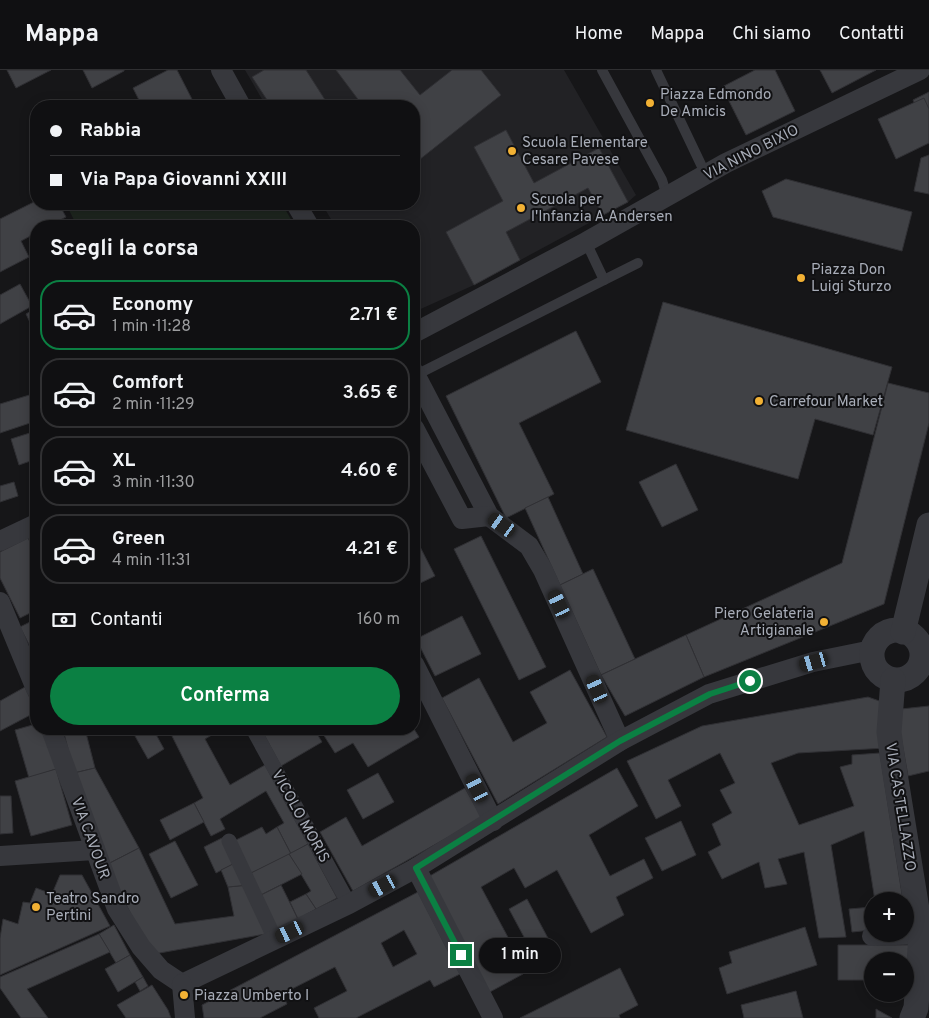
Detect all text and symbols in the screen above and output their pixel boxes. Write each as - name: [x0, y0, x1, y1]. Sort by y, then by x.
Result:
- text: Mappa: [25, 20, 99, 50]
- text: Home: [575, 23, 623, 46]
- text: Mappa: [651, 23, 704, 46]
- text: Chi siamo: [732, 23, 811, 46]
- text: Contatti: [839, 23, 904, 46]
- place label: Piazza Edmondo De Amicis: [660, 86, 771, 122]
- marker: Piazza Edmondo De Amicis: [644, 97, 656, 109]
- text: Rabbia: [80, 119, 141, 143]
- street label: VIA NINO BIXIO: [701, 121, 803, 186]
- place label: Scuola Elementare Cesare Pavese: [522, 134, 648, 170]
- marker: Scuola Elementare Cesare Pavese: [506, 145, 518, 157]
- text: Via Papa Giovanni XXIII: [80, 168, 287, 192]
- place label: Scuola per l'Infanzia A.Andersen: [531, 191, 673, 227]
- marker: Scuola per l'Infanzia A.Andersen: [515, 202, 527, 214]
- text: Scegli la corsa: [50, 236, 199, 263]
- place label: Piazza Don Luigi Sturzo: [811, 261, 892, 297]
- marker: Piazza Don Luigi Sturzo: [795, 272, 807, 284]
- icon: car: [52, 293, 97, 338]
- text: Economy: [112, 293, 193, 317]
- text: 2.71 €: [349, 303, 398, 327]
- text: 1 min · 11:28: [112, 317, 191, 337]
- icon: car: [52, 371, 97, 416]
- text: Comfort: [112, 371, 184, 395]
- text: 3.65 €: [343, 381, 398, 405]
- place label: Carrefour Market: [769, 393, 883, 412]
- text: 2 min · 11:29: [112, 395, 195, 415]
- marker: Carrefour Market: [753, 395, 765, 407]
- icon: car: [52, 449, 97, 494]
- text: XL: [112, 449, 135, 473]
- text: 4.60 €: [341, 459, 398, 483]
- text: 3 min · 11:30: [112, 473, 195, 493]
- car: [485, 510, 518, 540]
- icon: car: [52, 527, 97, 572]
- text: Green: [112, 527, 165, 551]
- text: 4.21 €: [346, 537, 398, 561]
- text: 4 min · 11:31: [112, 551, 191, 571]
- car: [545, 587, 572, 621]
- place label: Piero Gelateria Artigianale: [714, 605, 814, 641]
- icon: cash: [50, 606, 78, 634]
- text: Contanti: [90, 608, 163, 632]
- text: 160 m: [357, 610, 400, 630]
- marker: Piero Gelateria Artigianale: [818, 616, 830, 628]
- car: [797, 651, 830, 673]
- button: Conferma: [50, 667, 400, 725]
- route start: [739, 670, 761, 692]
- car: [584, 672, 609, 706]
- street label: VIA CASTELLAZZO: [880, 742, 919, 873]
- street label: VICOLO MORIS: [266, 767, 333, 866]
- car: [463, 771, 490, 805]
- street label: VIA CAVOUR: [66, 795, 113, 882]
- car: [366, 872, 399, 900]
- place label: Teatro Sandro Pertini: [46, 890, 139, 926]
- map controls: [864, 892, 914, 1002]
- button: +: [864, 892, 914, 942]
- marker: Teatro Sandro Pertini: [30, 901, 42, 913]
- car: [273, 919, 306, 945]
- callout: 1 min: [478, 938, 561, 972]
- route end: [450, 944, 472, 966]
- text: 1 min: [501, 945, 539, 965]
- button: −: [864, 952, 914, 1002]
- place label: Piazza Umberto I: [194, 987, 309, 1006]
- marker: Piazza Umberto I: [178, 989, 190, 1001]

